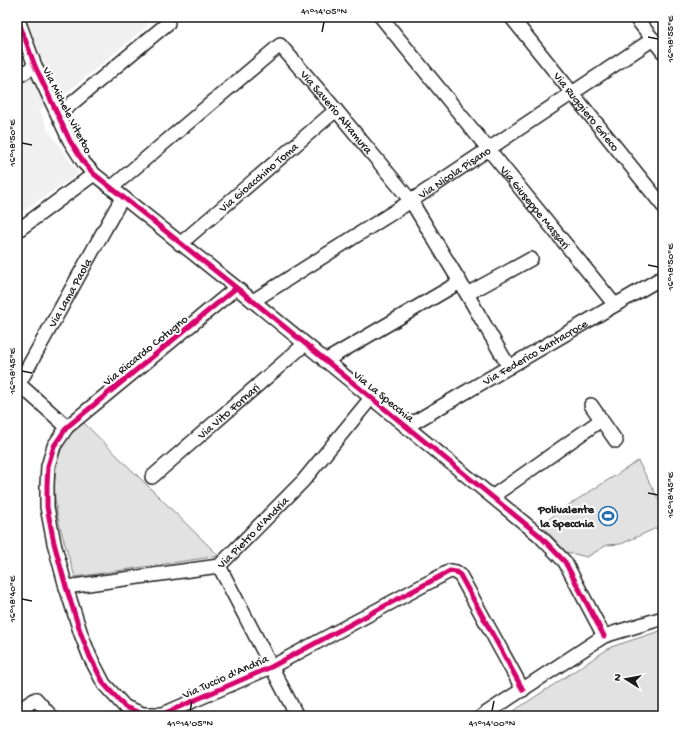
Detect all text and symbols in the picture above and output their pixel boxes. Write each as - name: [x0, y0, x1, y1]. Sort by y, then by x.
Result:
- text: 41°14'05"N: [301, 6, 348, 18]
- text: 16°18'55"E: [665, 15, 677, 63]
- street label: Via Michele Viterbo: [38, 64, 94, 157]
- street label: Via Saverio Altamura: [295, 68, 375, 158]
- street label: Via Ruggiero Grieco: [549, 69, 621, 155]
- text: 16°18'50"E: [7, 119, 19, 167]
- street label: Via Gioacchino Toma: [216, 140, 302, 217]
- street label: Via Nicola Pisano: [416, 145, 494, 203]
- street label: Via Giuseppe Massari: [495, 163, 572, 253]
- text: 16°18'50"E: [665, 243, 677, 291]
- street label: Via Lama Paola: [46, 256, 96, 331]
- street label: Via Riccardo Cotugno: [100, 313, 191, 391]
- street label: Via Federico Santacroce: [480, 317, 591, 390]
- text: 16°18'45"E: [7, 347, 19, 395]
- street label: Via La Specchia: [349, 368, 416, 427]
- street label: Via Vito Fornari: [195, 381, 264, 444]
- text: 16°18'45"E: [665, 471, 677, 519]
- street label: Via Pietro d'Andria: [214, 494, 293, 573]
- place label: Polivalente la Specchia: [537, 504, 595, 532]
- sports icon: Polivalente la Specchia: [597, 505, 619, 527]
- text: 16°18'40"E: [7, 575, 19, 623]
- street label: Via Tuccio d'Andria: [180, 653, 271, 703]
- north arrow: [606, 659, 646, 699]
- text: N: [612, 673, 625, 682]
- text: 41°14'05"N: [167, 718, 214, 730]
- text: 41°14'00"N: [469, 718, 516, 730]

